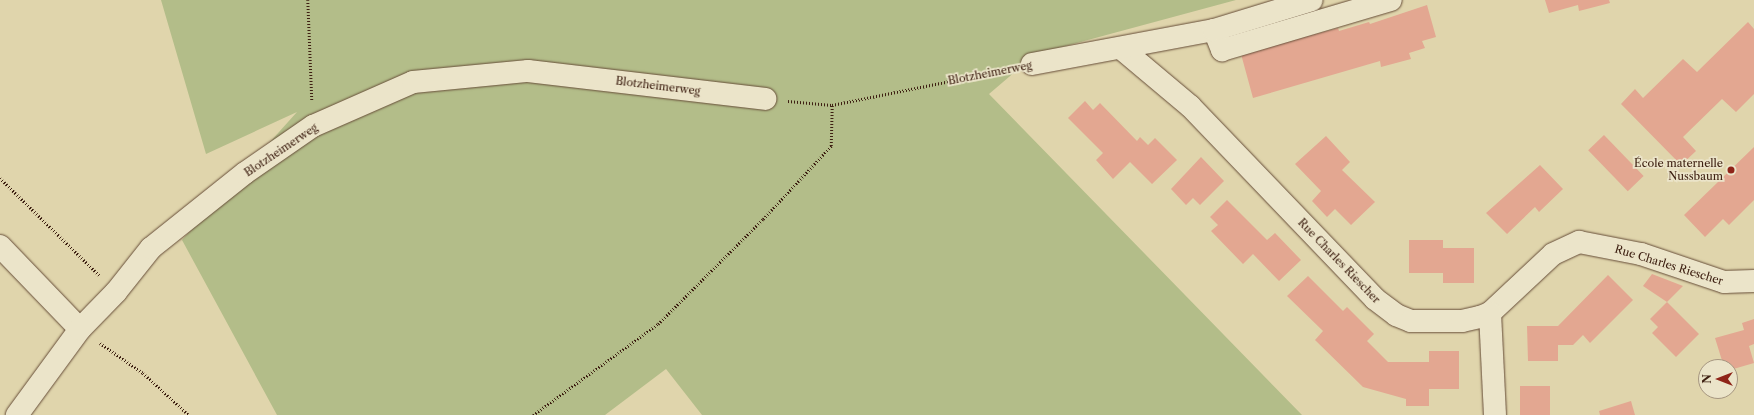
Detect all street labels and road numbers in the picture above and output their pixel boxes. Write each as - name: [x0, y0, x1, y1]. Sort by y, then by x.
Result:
- street label: Blotzheimerweg: [947, 58, 1033, 88]
- street label: Blotzheimerweg: [615, 74, 701, 98]
- street label: Blotzheimerweg: [242, 121, 320, 179]
- street label: Rue Charles Riescher: [1295, 216, 1383, 306]
- street label: Rue Charles Riescher: [1613, 242, 1725, 288]

